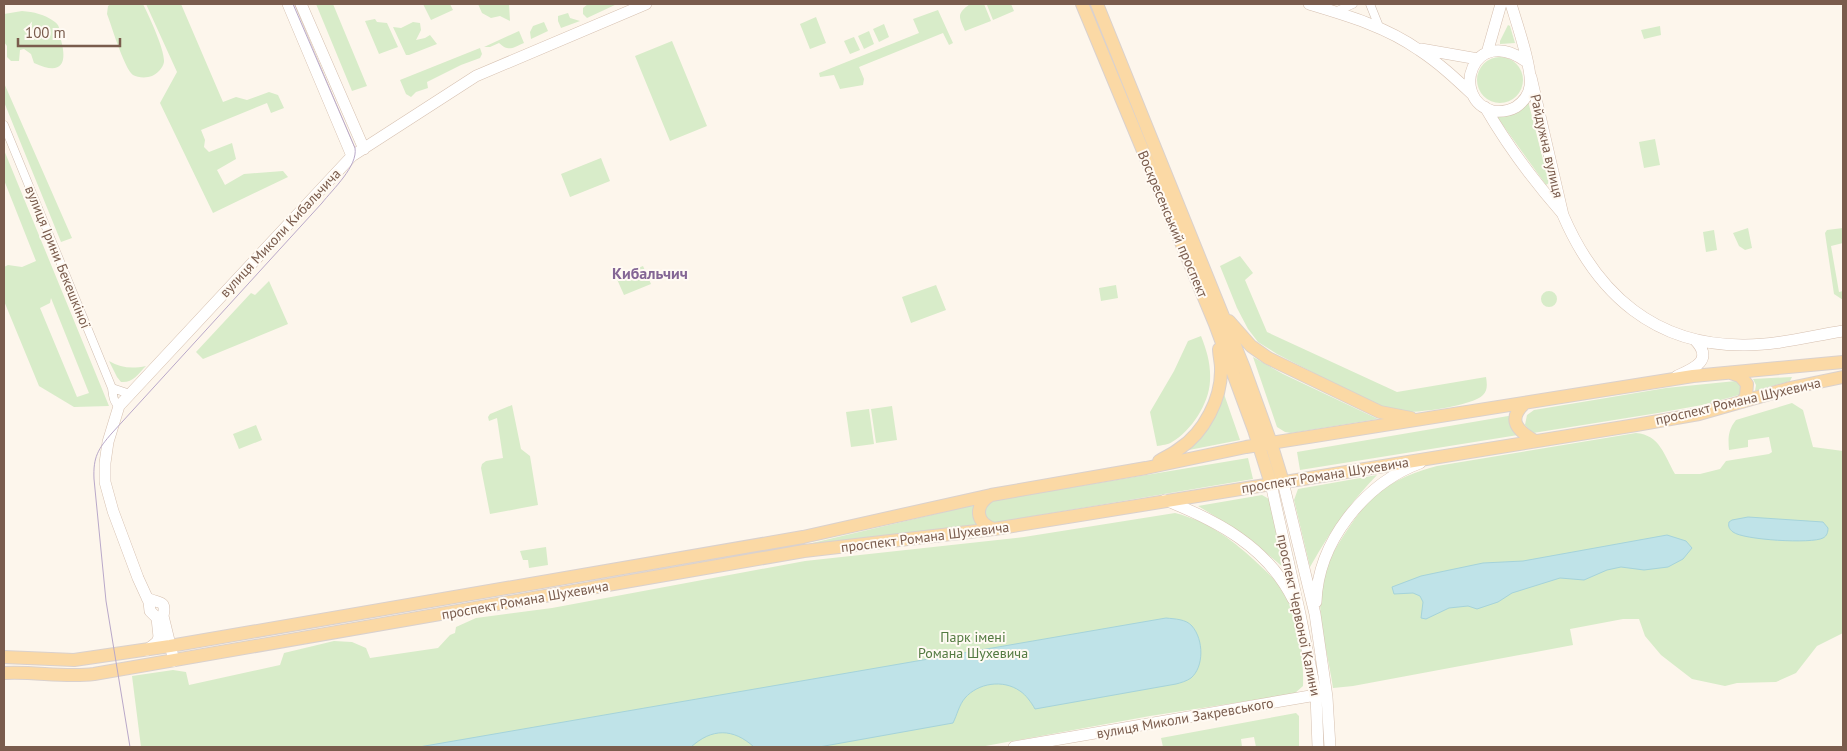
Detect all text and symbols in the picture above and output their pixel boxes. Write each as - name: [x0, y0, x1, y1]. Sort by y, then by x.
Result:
- scale bar: [18, 15, 120, 47]
- text: 100 m: [25, 23, 66, 42]
- street label: Райдужна вулиця: [1526, 92, 1568, 200]
- street label: Воскресенський проспект: [1134, 148, 1212, 301]
- street label: вулиця Миколи Кибальчича: [216, 165, 344, 301]
- street label: вулиця Ірини Бекешкіної: [21, 183, 95, 331]
- district label: Кибальчич: [612, 263, 688, 283]
- street label: проспект Романа Шухевича: [1654, 373, 1823, 429]
- street label: проспект Романа Шухевича: [1240, 453, 1410, 497]
- street label: проспект Романа Шухевича: [840, 518, 1010, 556]
- street label: проспект Червоної Калини: [1273, 533, 1325, 697]
- street label: проспект Романа Шухевича: [440, 576, 610, 624]
- park label: Парк імені Романа Шухевича: [918, 628, 1028, 662]
- street label: вулиця Миколи Закревського: [1095, 694, 1275, 742]

